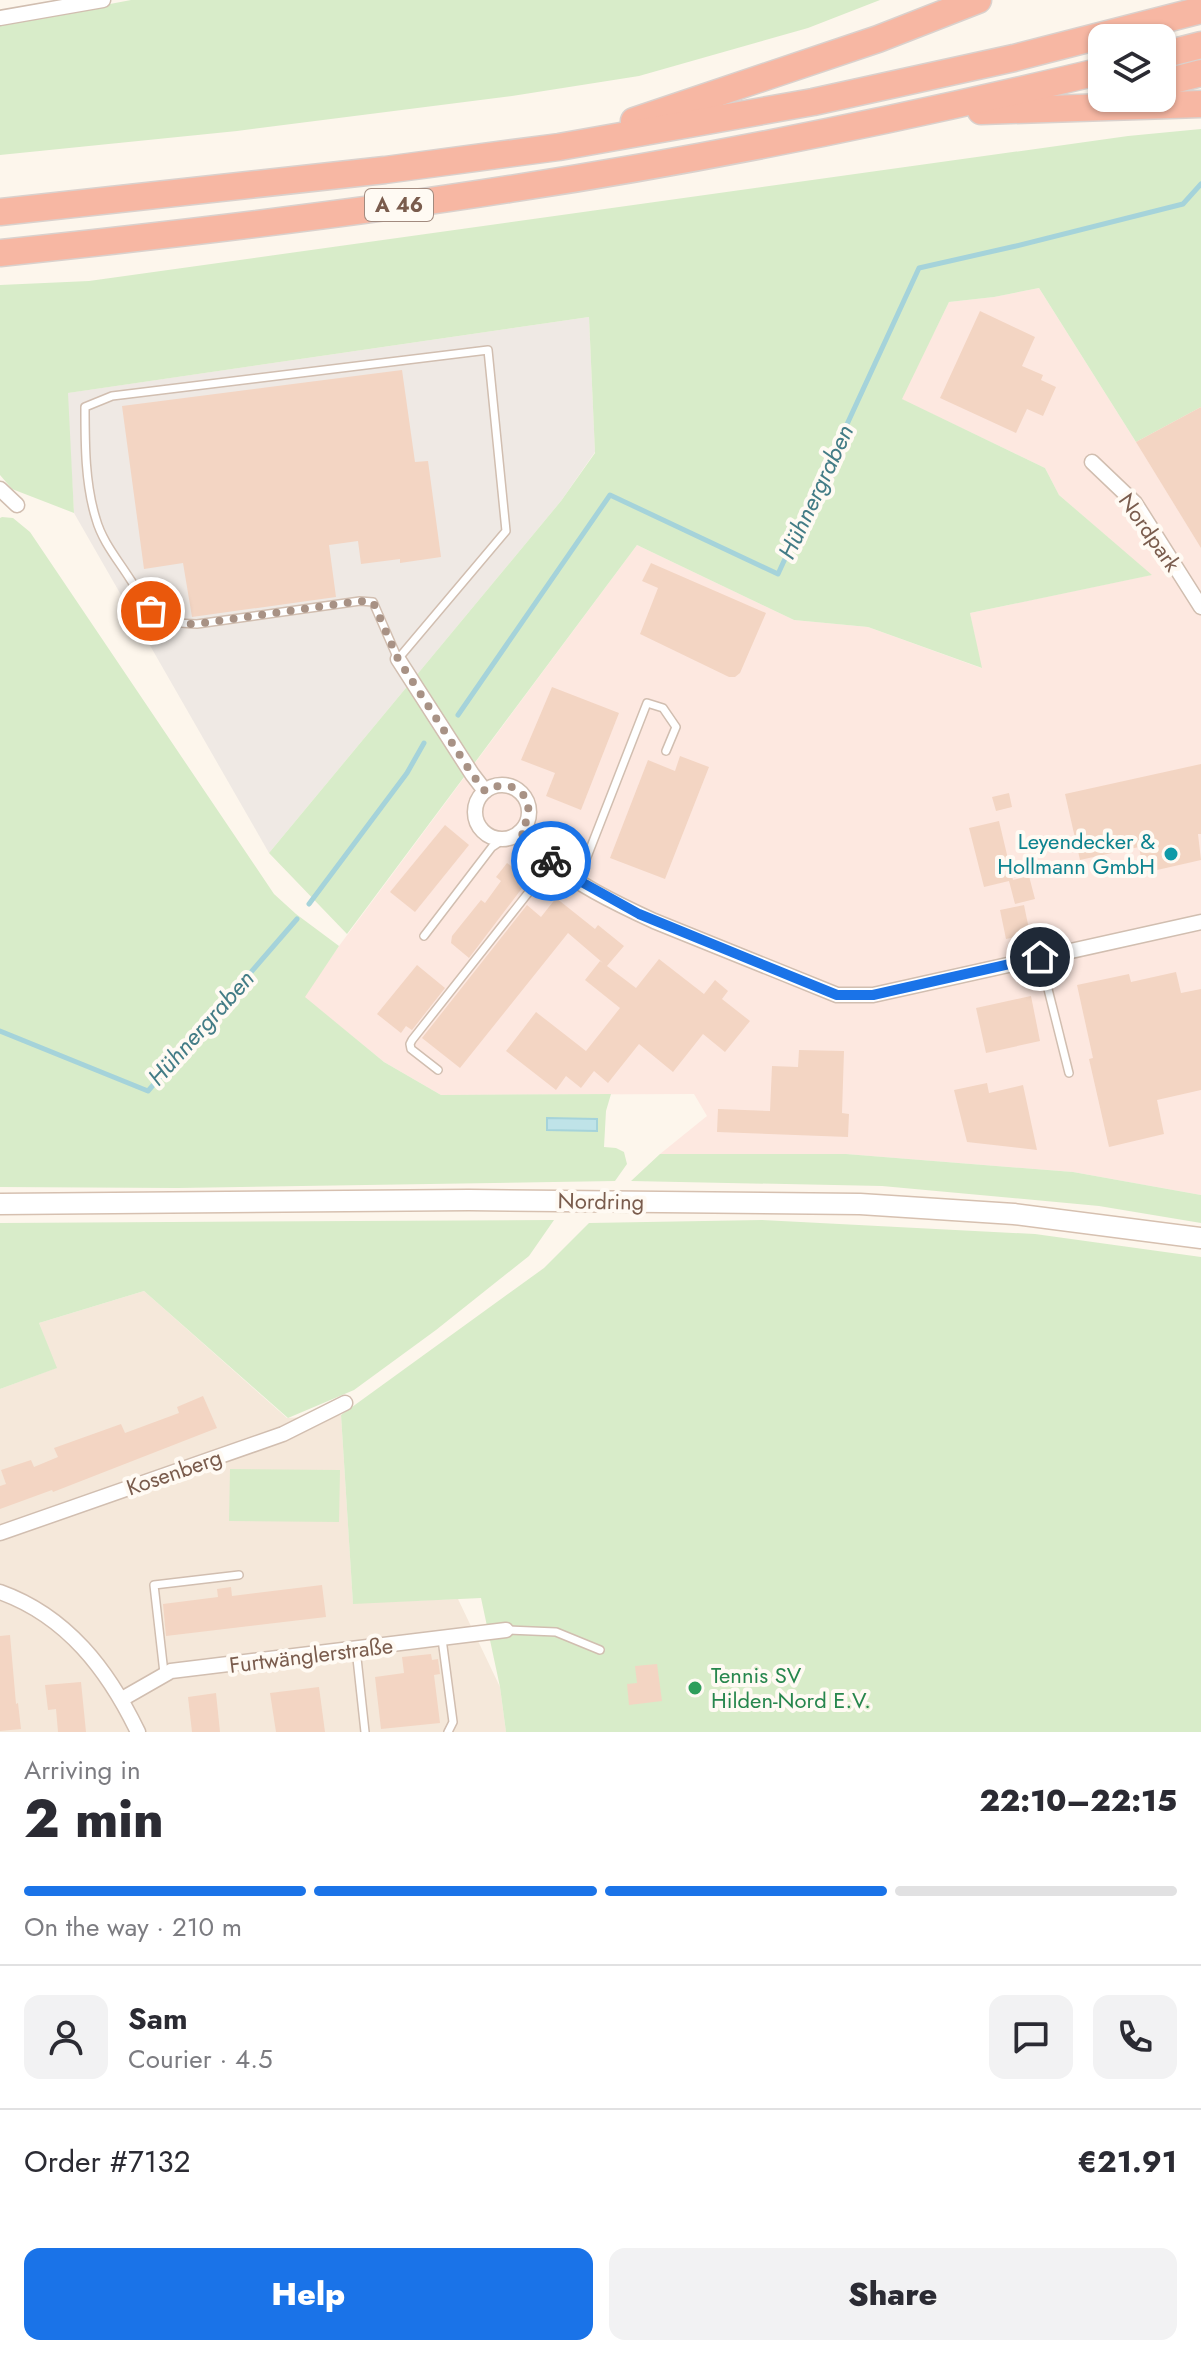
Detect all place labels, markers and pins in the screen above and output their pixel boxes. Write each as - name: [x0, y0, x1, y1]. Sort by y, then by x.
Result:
- pin: [117, 577, 185, 645]
- place label: Leyendecker & Hollmann GmbH: [997, 825, 1155, 882]
- marker: Leyendecker & Hollmann GmbH: [1162, 845, 1180, 863]
- pin: [1006, 923, 1074, 991]
- place label: Tennis SV Hilden-Nord E.V.: [711, 1659, 871, 1716]
- marker: Tennis SV Hilden-Nord E.V.: [686, 1679, 704, 1697]

